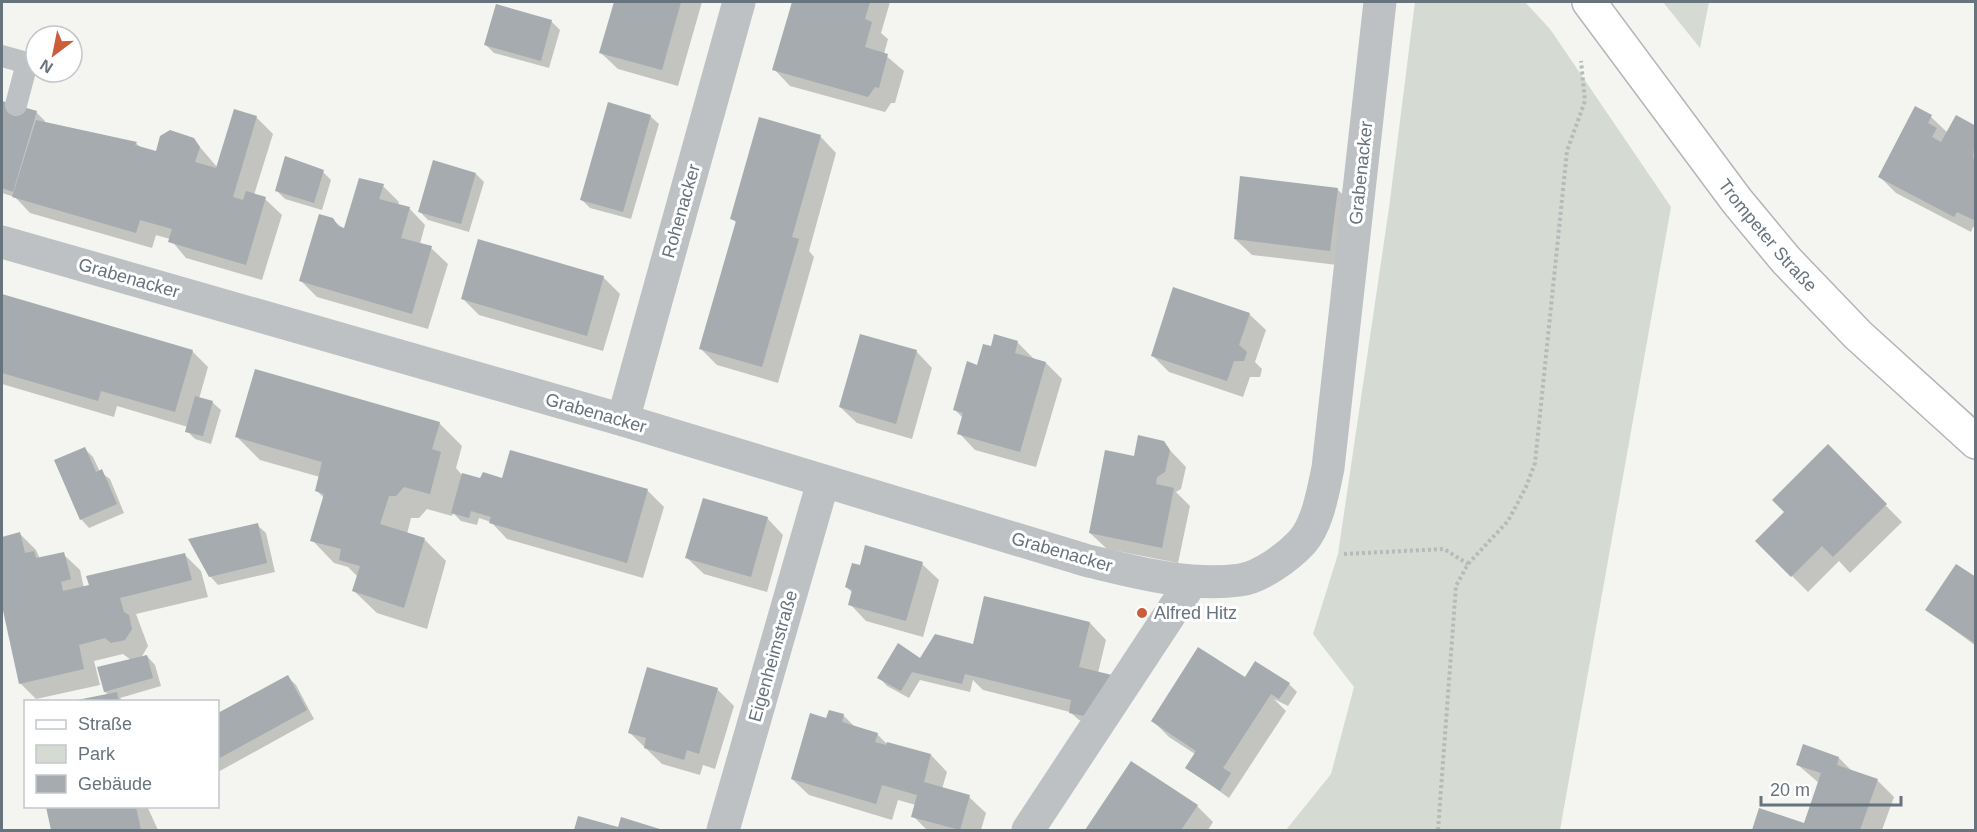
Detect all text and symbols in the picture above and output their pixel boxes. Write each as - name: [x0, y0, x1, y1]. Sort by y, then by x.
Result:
- north arrow: [24, 24, 84, 84]
- text: N: [37, 56, 56, 77]
- street label: Grabenacker: [1346, 120, 1376, 226]
- street label: Rohenacker: [658, 162, 704, 260]
- street label: Trompeter Straße: [1714, 175, 1821, 296]
- street label: Grabenacker: [76, 254, 182, 302]
- street label: Grabenacker: [543, 389, 649, 437]
- street label: Grabenacker: [1009, 528, 1115, 576]
- street label: Eigenheimstraße: [745, 588, 801, 724]
- place label: Alfred Hitz: [1154, 603, 1237, 623]
- marker: Alfred Hitz: [1135, 606, 1149, 620]
- legend: [24, 700, 219, 808]
- text: Straße: [78, 714, 132, 734]
- text: Park: [78, 744, 116, 764]
- scale bar: [1761, 769, 1900, 807]
- text: Gebäude: [78, 774, 152, 794]
- text: 20 m: [1770, 780, 1810, 800]

